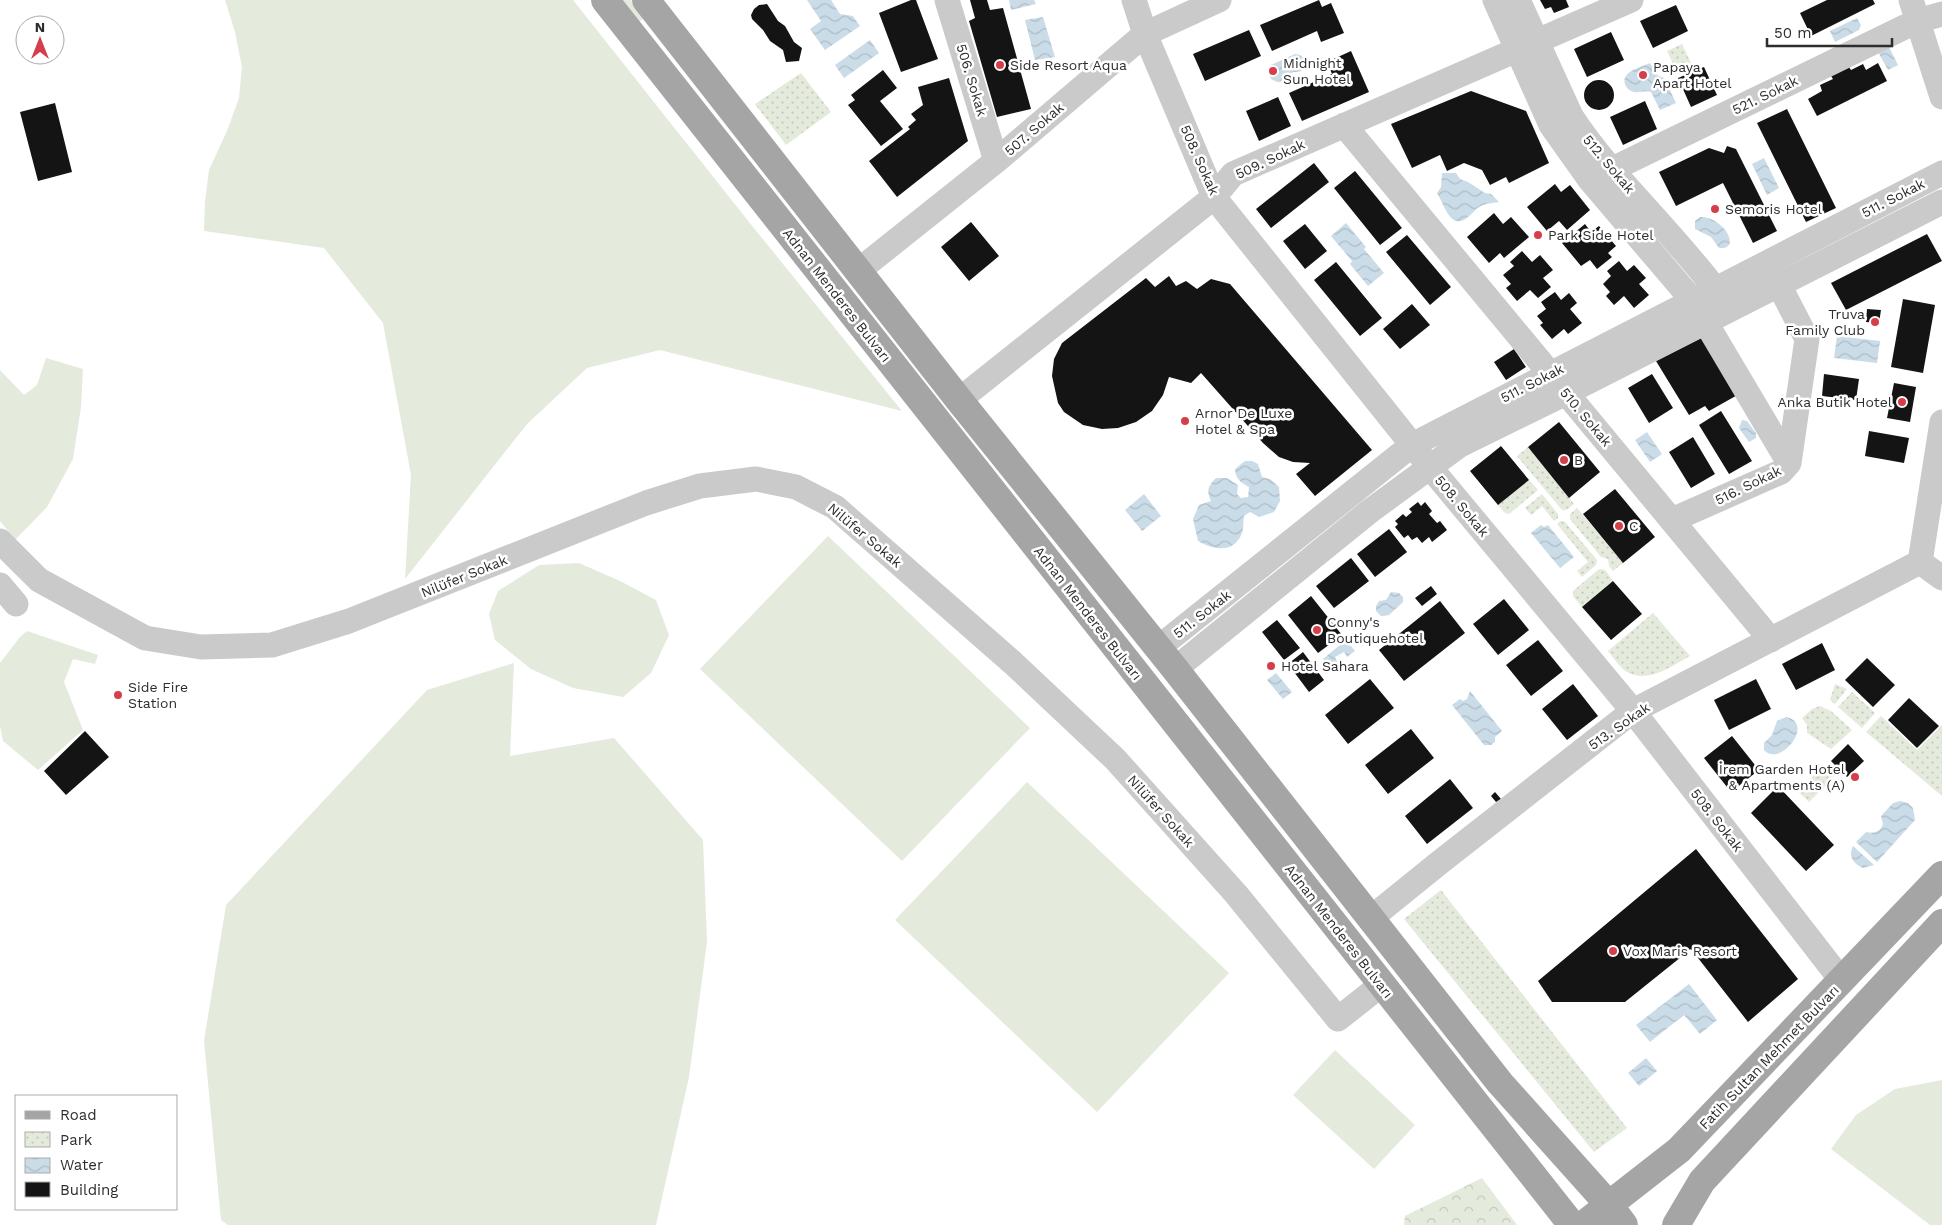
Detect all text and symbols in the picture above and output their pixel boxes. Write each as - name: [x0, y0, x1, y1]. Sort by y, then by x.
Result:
- north arrow: [15, 15, 65, 65]
- scale bar: [1767, 15, 1892, 47]
- text: N: [35, 19, 45, 35]
- text: 50 m: [1774, 24, 1811, 42]
- street label: 506. Sokak: [953, 42, 991, 118]
- place label: Midnight Sun Hotel: [1283, 55, 1351, 87]
- place label: Side Resort Aqua: [1010, 57, 1127, 73]
- marker: Side Resort Aqua: [994, 59, 1006, 71]
- place label: Papaya Apart Hotel: [1653, 59, 1732, 91]
- marker: Midnight Sun Hotel: [1267, 65, 1279, 77]
- marker: Papaya Apart Hotel: [1637, 69, 1649, 81]
- street label: 521. Sokak: [1729, 72, 1801, 118]
- street label: 507. Sokak: [1001, 99, 1067, 159]
- street label: 508. Sokak: [1177, 122, 1223, 198]
- street label: 512. Sokak: [1580, 132, 1638, 196]
- street label: 509. Sokak: [1233, 136, 1307, 182]
- street label: 511. Sokak: [1859, 175, 1927, 221]
- place label: Semoris Hotel: [1725, 201, 1823, 217]
- marker: Semoris Hotel: [1709, 203, 1721, 215]
- street label: Adnan Menderes Bulvarı: [780, 225, 894, 365]
- place label: Park Side Hotel: [1548, 227, 1654, 243]
- marker: Park Side Hotel: [1532, 229, 1544, 241]
- place label: Truva Family Club: [1785, 306, 1865, 338]
- marker: Truva Family Club: [1869, 316, 1881, 328]
- street label: 511. Sokak: [1498, 360, 1566, 406]
- street label: 510. Sokak: [1557, 384, 1615, 450]
- place label: Anka Butik Hotel: [1777, 394, 1893, 410]
- marker: Anka Butik Hotel: [1896, 396, 1908, 408]
- place label: Arnor De Luxe Hotel & Spa: [1195, 405, 1292, 437]
- marker: Arnor De Luxe Hotel & Spa: [1179, 415, 1191, 427]
- place label: B: [1574, 452, 1583, 468]
- marker: B: [1558, 454, 1570, 466]
- street label: 516. Sokak: [1712, 462, 1784, 508]
- street label: 508. Sokak: [1432, 472, 1492, 540]
- street label: Nilüfer Sokak: [825, 499, 905, 571]
- place label: C: [1629, 518, 1639, 534]
- marker: C: [1613, 520, 1625, 532]
- street label: Adnan Menderes Bulvarı: [1031, 543, 1145, 683]
- street label: Nilüfer Sokak: [419, 551, 509, 601]
- street label: 511. Sokak: [1170, 587, 1234, 641]
- place label: Conny's Boutiquehotel: [1327, 614, 1424, 646]
- marker: Conny's Boutiquehotel: [1311, 624, 1323, 636]
- place label: Hotel Sahara: [1281, 658, 1369, 674]
- marker: Hotel Sahara: [1265, 660, 1277, 672]
- place label: Side Fire Station: [128, 679, 188, 711]
- marker: Side Fire Station: [112, 689, 124, 701]
- street label: 513. Sokak: [1585, 699, 1653, 753]
- place label: İrem Garden Hotel & Apartments (A): [1719, 761, 1846, 793]
- marker: İrem Garden Hotel & Apartments (A): [1849, 771, 1861, 783]
- street label: Nilüfer Sokak: [1124, 772, 1198, 850]
- street label: 508. Sokak: [1688, 786, 1746, 855]
- street label: Adnan Menderes Bulvarı: [1282, 861, 1396, 1001]
- place label: Vox Maris Resort: [1623, 943, 1737, 959]
- marker: Vox Maris Resort: [1607, 945, 1619, 957]
- street label: Fatih Sultan Mehmet Bulvarı: [1696, 982, 1842, 1132]
- legend: [15, 1095, 178, 1210]
- text: Road: [60, 1106, 97, 1124]
- text: Park: [60, 1131, 93, 1149]
- text: Water: [60, 1156, 103, 1174]
- text: Building: [60, 1181, 118, 1199]

